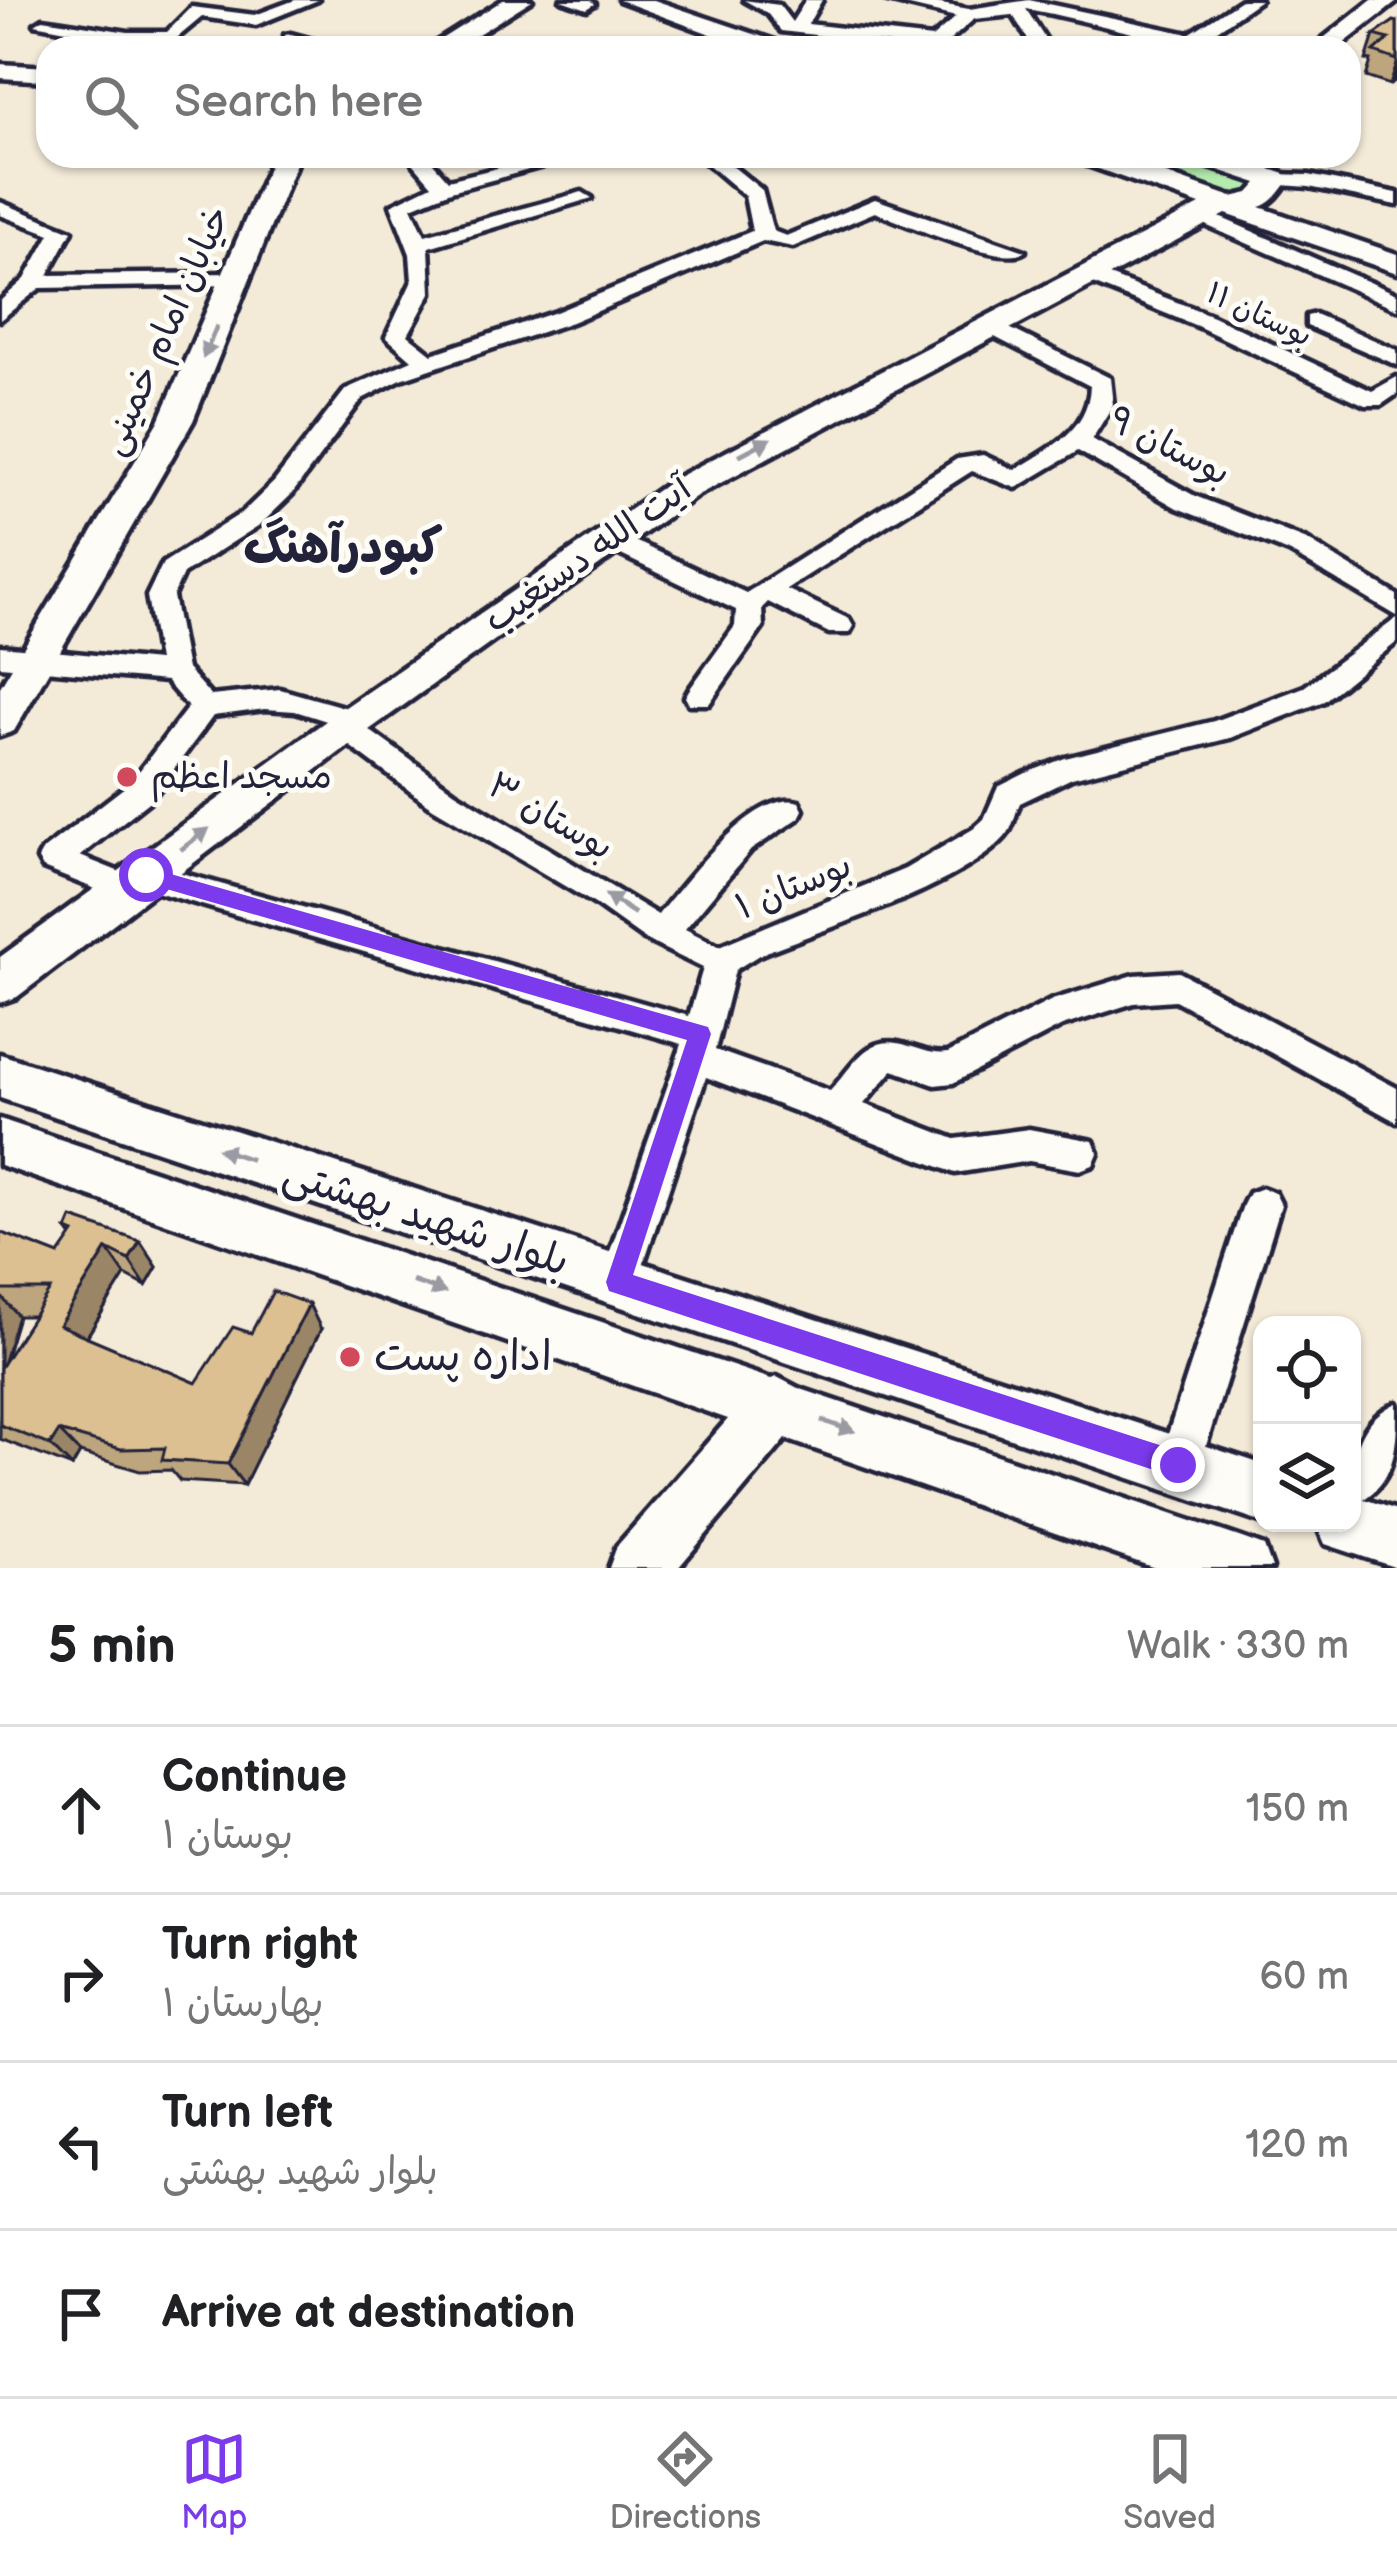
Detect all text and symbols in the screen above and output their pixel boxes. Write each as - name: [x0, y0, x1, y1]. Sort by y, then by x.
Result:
- search box: [36, 36, 1361, 168]
- icon: search: [78, 69, 144, 135]
- text: Search here: [174, 75, 423, 130]
- street label: خیابان امام خمینی: [92, 200, 244, 464]
- street label: بوستان ۱۱: [1201, 275, 1317, 355]
- one-way arrow: [200, 324, 219, 360]
- street label: بوستان ۹: [1101, 398, 1237, 496]
- one-way arrow: [738, 437, 773, 458]
- street label: آیت الله دستغیب: [476, 466, 702, 642]
- district label: کبودرآهنگ: [244, 517, 442, 576]
- place label: مسجد اعظم: [151, 756, 332, 803]
- marker: مسجد اعظم: [114, 764, 140, 790]
- street label: بوستان ۳: [480, 764, 620, 870]
- one-way arrow: [179, 827, 211, 851]
- street label: بوستان ۱: [730, 844, 858, 930]
- route start: [119, 848, 173, 902]
- one-way arrow: [604, 894, 636, 916]
- one-way arrow: [215, 1144, 252, 1163]
- street label: بلوار شهید بهشتی: [277, 1148, 575, 1288]
- one-way arrow: [411, 1279, 447, 1297]
- map controls: [1253, 1316, 1361, 1532]
- button: locate: [1253, 1316, 1361, 1424]
- place label: اداره پست: [374, 1332, 552, 1383]
- marker: اداره پست: [337, 1344, 363, 1370]
- one-way arrow: [820, 1418, 856, 1436]
- button: layers: [1253, 1424, 1361, 1532]
- route end: [1151, 1438, 1205, 1492]
- text: 5 min: [48, 1616, 176, 1677]
- text: Walk · 330 m: [1127, 1623, 1349, 1670]
- text: Continue: [162, 1750, 347, 1805]
- icon: ahead: [48, 1777, 114, 1843]
- text: 150 m: [1246, 1786, 1349, 1833]
- text: بوستان ۱: [162, 1813, 293, 1860]
- text: Turn right: [162, 1918, 358, 1973]
- icon: right: [48, 1945, 114, 2011]
- text: 60 m: [1259, 1954, 1349, 2001]
- text: بهارستان ۱: [162, 1981, 323, 2028]
- text: Turn left: [162, 2086, 333, 2141]
- icon: left: [48, 2113, 114, 2179]
- text: 120 m: [1245, 2122, 1349, 2169]
- text: بلوار شهید بهشتی: [162, 2149, 438, 2196]
- icon: arrive: [48, 2281, 114, 2347]
- text: Arrive at destination: [162, 2286, 575, 2341]
- tab: Map: [181, 2426, 247, 2538]
- tab: Directions: [610, 2426, 761, 2538]
- tab: Saved: [1123, 2426, 1216, 2538]

